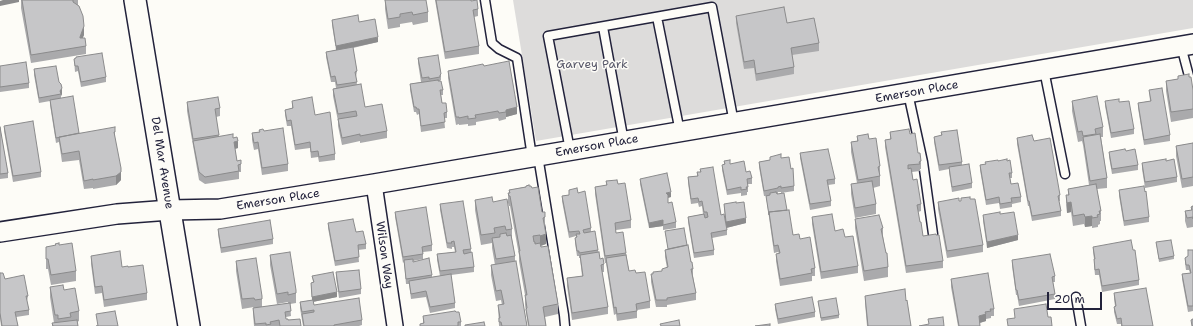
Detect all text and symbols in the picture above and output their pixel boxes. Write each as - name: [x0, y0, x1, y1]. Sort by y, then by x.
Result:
- park label: Garvey Park: [556, 58, 628, 72]
- street label: Emerson Place: [874, 78, 960, 106]
- street label: Del Mar Avenue: [148, 116, 176, 210]
- street label: Emerson Place: [554, 132, 640, 160]
- street label: Emerson Place: [235, 186, 321, 214]
- street label: Wilson Way: [372, 220, 396, 290]
- scale bar: [1049, 284, 1104, 310]
- text: 20 m: [1054, 291, 1085, 307]

